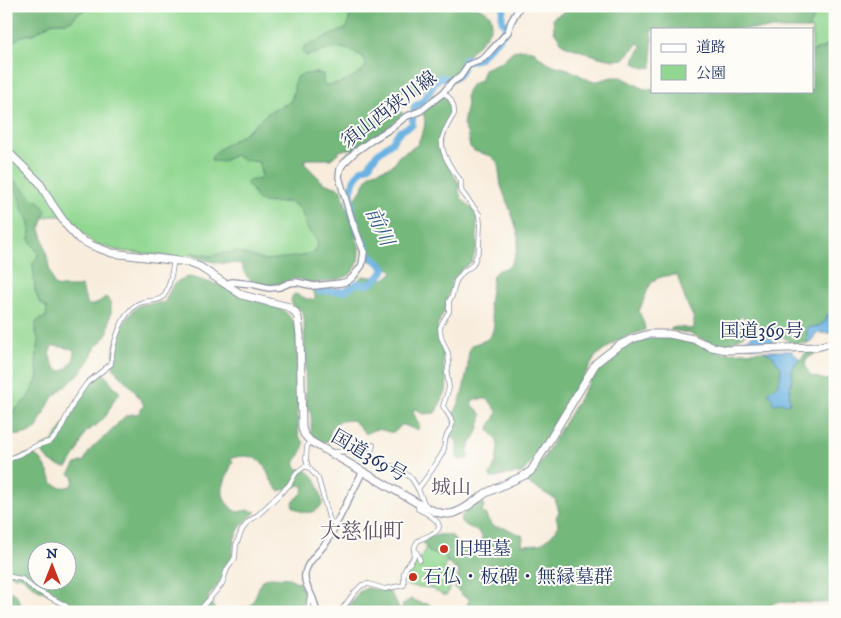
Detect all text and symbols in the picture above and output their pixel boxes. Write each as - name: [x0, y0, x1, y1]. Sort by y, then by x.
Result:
- legend: [651, 28, 814, 92]
- text: 道路: [696, 38, 726, 57]
- text: 公園: [696, 64, 726, 83]
- street label: 須山西狭川線: [337, 67, 441, 153]
- water label: 前川: [359, 204, 400, 252]
- street label: 国道369号: [720, 320, 804, 343]
- street label: 国道369号: [327, 425, 411, 487]
- district label: 城山: [431, 476, 471, 501]
- district label: 大慈仙町: [320, 519, 404, 545]
- place label: 旧埋墓: [454, 538, 511, 561]
- north arrow: [28, 540, 78, 590]
- marker: 旧埋墓: [438, 543, 450, 555]
- text: N: [46, 545, 58, 563]
- place label: 石仏・板碑・無縁墓群: [423, 566, 613, 589]
- marker: 石仏・板碑・無縁墓群: [407, 571, 419, 583]

